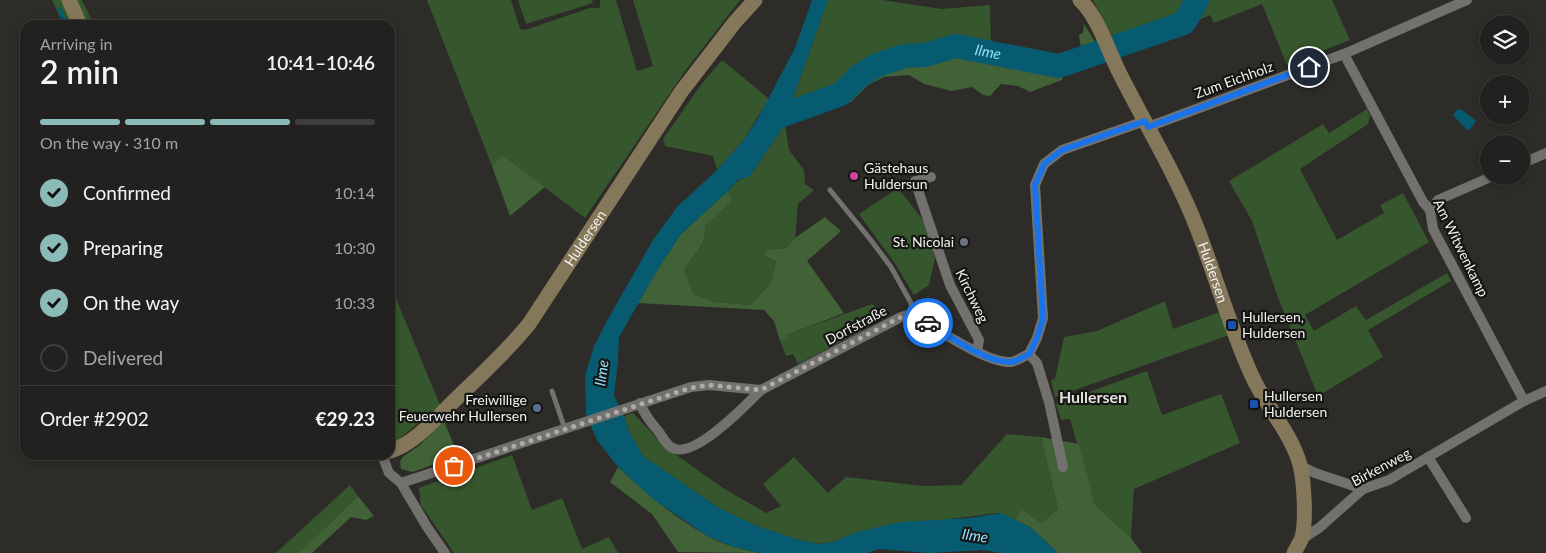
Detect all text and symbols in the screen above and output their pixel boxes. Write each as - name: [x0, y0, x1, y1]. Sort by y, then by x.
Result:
- map controls: [1480, 15, 1530, 185]
- button: layers: [1480, 15, 1530, 65]
- text: Arriving in: [40, 34, 113, 53]
- water label: Ilme: [973, 40, 1003, 63]
- pin: [1288, 46, 1330, 88]
- text: 10:41–10:46: [266, 51, 375, 74]
- text: 2 min: [40, 52, 119, 91]
- icon: home: [1295, 53, 1323, 81]
- street label: Zum Eichholz: [1192, 57, 1275, 102]
- button: +: [1480, 75, 1530, 125]
- text: On the way · 310 m: [40, 133, 178, 152]
- button: −: [1480, 135, 1530, 185]
- place label: Gästehaus Huldersun: [864, 159, 928, 192]
- marker: Gästehaus Huldersun: [848, 170, 860, 182]
- icon: check: [40, 179, 68, 207]
- text: Confirmed: [83, 181, 171, 204]
- text: 10:14: [334, 183, 375, 202]
- street label: Am Witwenkamp: [1430, 196, 1493, 300]
- street label: Huldersen: [560, 207, 609, 269]
- place label: St. Nicolai: [893, 233, 954, 250]
- icon: check: [40, 234, 68, 262]
- text: Preparing: [83, 236, 163, 259]
- marker: St. Nicolai: [958, 236, 970, 248]
- text: 10:30: [334, 238, 375, 257]
- street label: Huldersen: [1195, 239, 1232, 305]
- street label: Kirchweg: [952, 266, 993, 325]
- icon: check: [40, 289, 68, 317]
- text: On the way: [83, 291, 179, 314]
- text: 10:33: [334, 293, 375, 312]
- courier: [903, 298, 953, 348]
- street label: Dorfstraße: [822, 301, 889, 348]
- place label: Hullersen, Huldersen: [1242, 308, 1305, 341]
- icon: car: [914, 309, 942, 337]
- marker: Hullersen, Huldersen: [1226, 319, 1238, 331]
- text: Delivered: [83, 346, 163, 369]
- water label: Ilme: [590, 359, 612, 387]
- district label: Hullersen: [1059, 387, 1127, 406]
- place label: Hullersen Huldersen: [1264, 387, 1327, 420]
- place label: Freiwillige Feuerwehr Hullersen: [399, 391, 527, 424]
- marker: Hullersen Huldersen: [1248, 398, 1260, 410]
- marker: Freiwillige Feuerwehr Hullersen: [531, 402, 543, 414]
- text: Order #2902: [40, 407, 149, 430]
- text: €29.23: [315, 407, 375, 430]
- street label: Birkenweg: [1348, 444, 1413, 489]
- pin: [433, 445, 475, 487]
- icon: bag: [440, 452, 468, 480]
- water label: Ilme: [961, 524, 990, 546]

